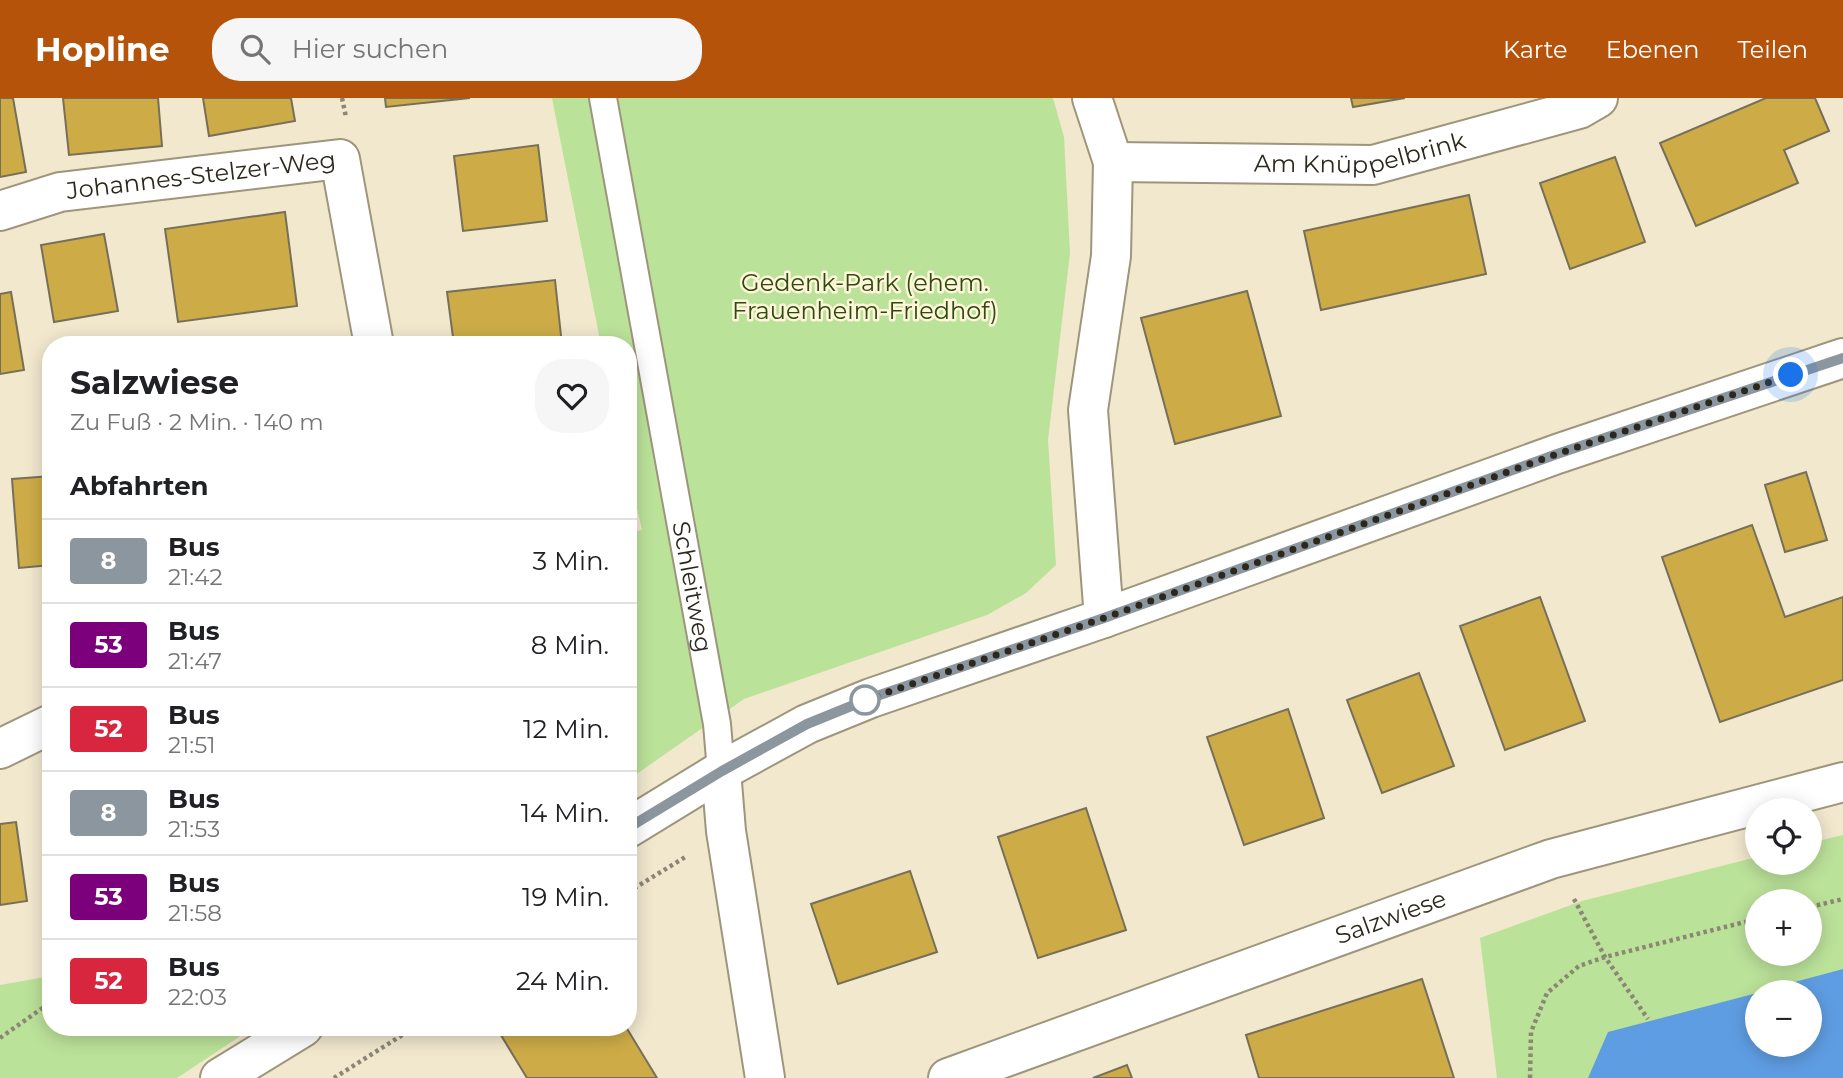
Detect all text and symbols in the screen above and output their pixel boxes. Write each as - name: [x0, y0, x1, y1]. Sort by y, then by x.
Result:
- search box: [212, 18, 702, 81]
- text: Hopline: [35, 29, 170, 69]
- icon: search: [236, 30, 274, 68]
- text: Hier suchen: [292, 33, 448, 65]
- text: Karte: [1503, 35, 1568, 64]
- text: Ebenen: [1606, 35, 1699, 64]
- text: Teilen: [1737, 35, 1808, 64]
- street label: Am Knüppelbrink: [1254, 125, 1469, 180]
- street label: Johannes-Stelzer-Weg: [64, 145, 337, 205]
- park label: Gedenk-Park (ehem. Frauenheim-Friedhof): [732, 268, 998, 325]
- your location: [1773, 357, 1808, 392]
- button: heart: [535, 359, 609, 433]
- text: Salzwiese: [70, 362, 239, 402]
- text: Zu Fuß · 2 Min. · 140 m: [70, 408, 324, 436]
- text: Abfahrten: [70, 470, 209, 502]
- street label: Schleitweg: [666, 519, 719, 655]
- text: Bus: [168, 531, 220, 563]
- text: 3 Min.: [533, 545, 609, 577]
- text: 8: [101, 546, 116, 575]
- text: 21:42: [168, 563, 222, 591]
- text: Bus: [168, 615, 220, 647]
- text: 8 Min.: [531, 629, 609, 661]
- text: 53: [94, 630, 123, 659]
- text: 21:47: [168, 647, 222, 675]
- unlabelled marker: [850, 685, 880, 715]
- text: Bus: [168, 699, 220, 731]
- text: 12 Min.: [523, 713, 609, 745]
- text: 52: [94, 714, 123, 743]
- text: 21:51: [168, 731, 216, 759]
- text: Bus: [168, 783, 220, 815]
- text: 14 Min.: [521, 797, 609, 829]
- text: 8: [101, 798, 116, 827]
- map controls: [1745, 798, 1822, 1057]
- button: locate: [1745, 798, 1822, 875]
- text: 21:53: [168, 815, 220, 843]
- text: Bus: [168, 867, 220, 899]
- text: 19 Min.: [522, 881, 609, 913]
- text: 53: [94, 882, 123, 911]
- street label: Salzwiese: [1331, 883, 1450, 950]
- button: +: [1745, 889, 1822, 966]
- text: 21:58: [168, 899, 222, 927]
- text: Bus: [168, 951, 220, 983]
- text: 24 Min.: [516, 965, 609, 997]
- text: 52: [94, 966, 123, 995]
- button: −: [1745, 980, 1822, 1057]
- text: 22:03: [168, 983, 227, 1011]

